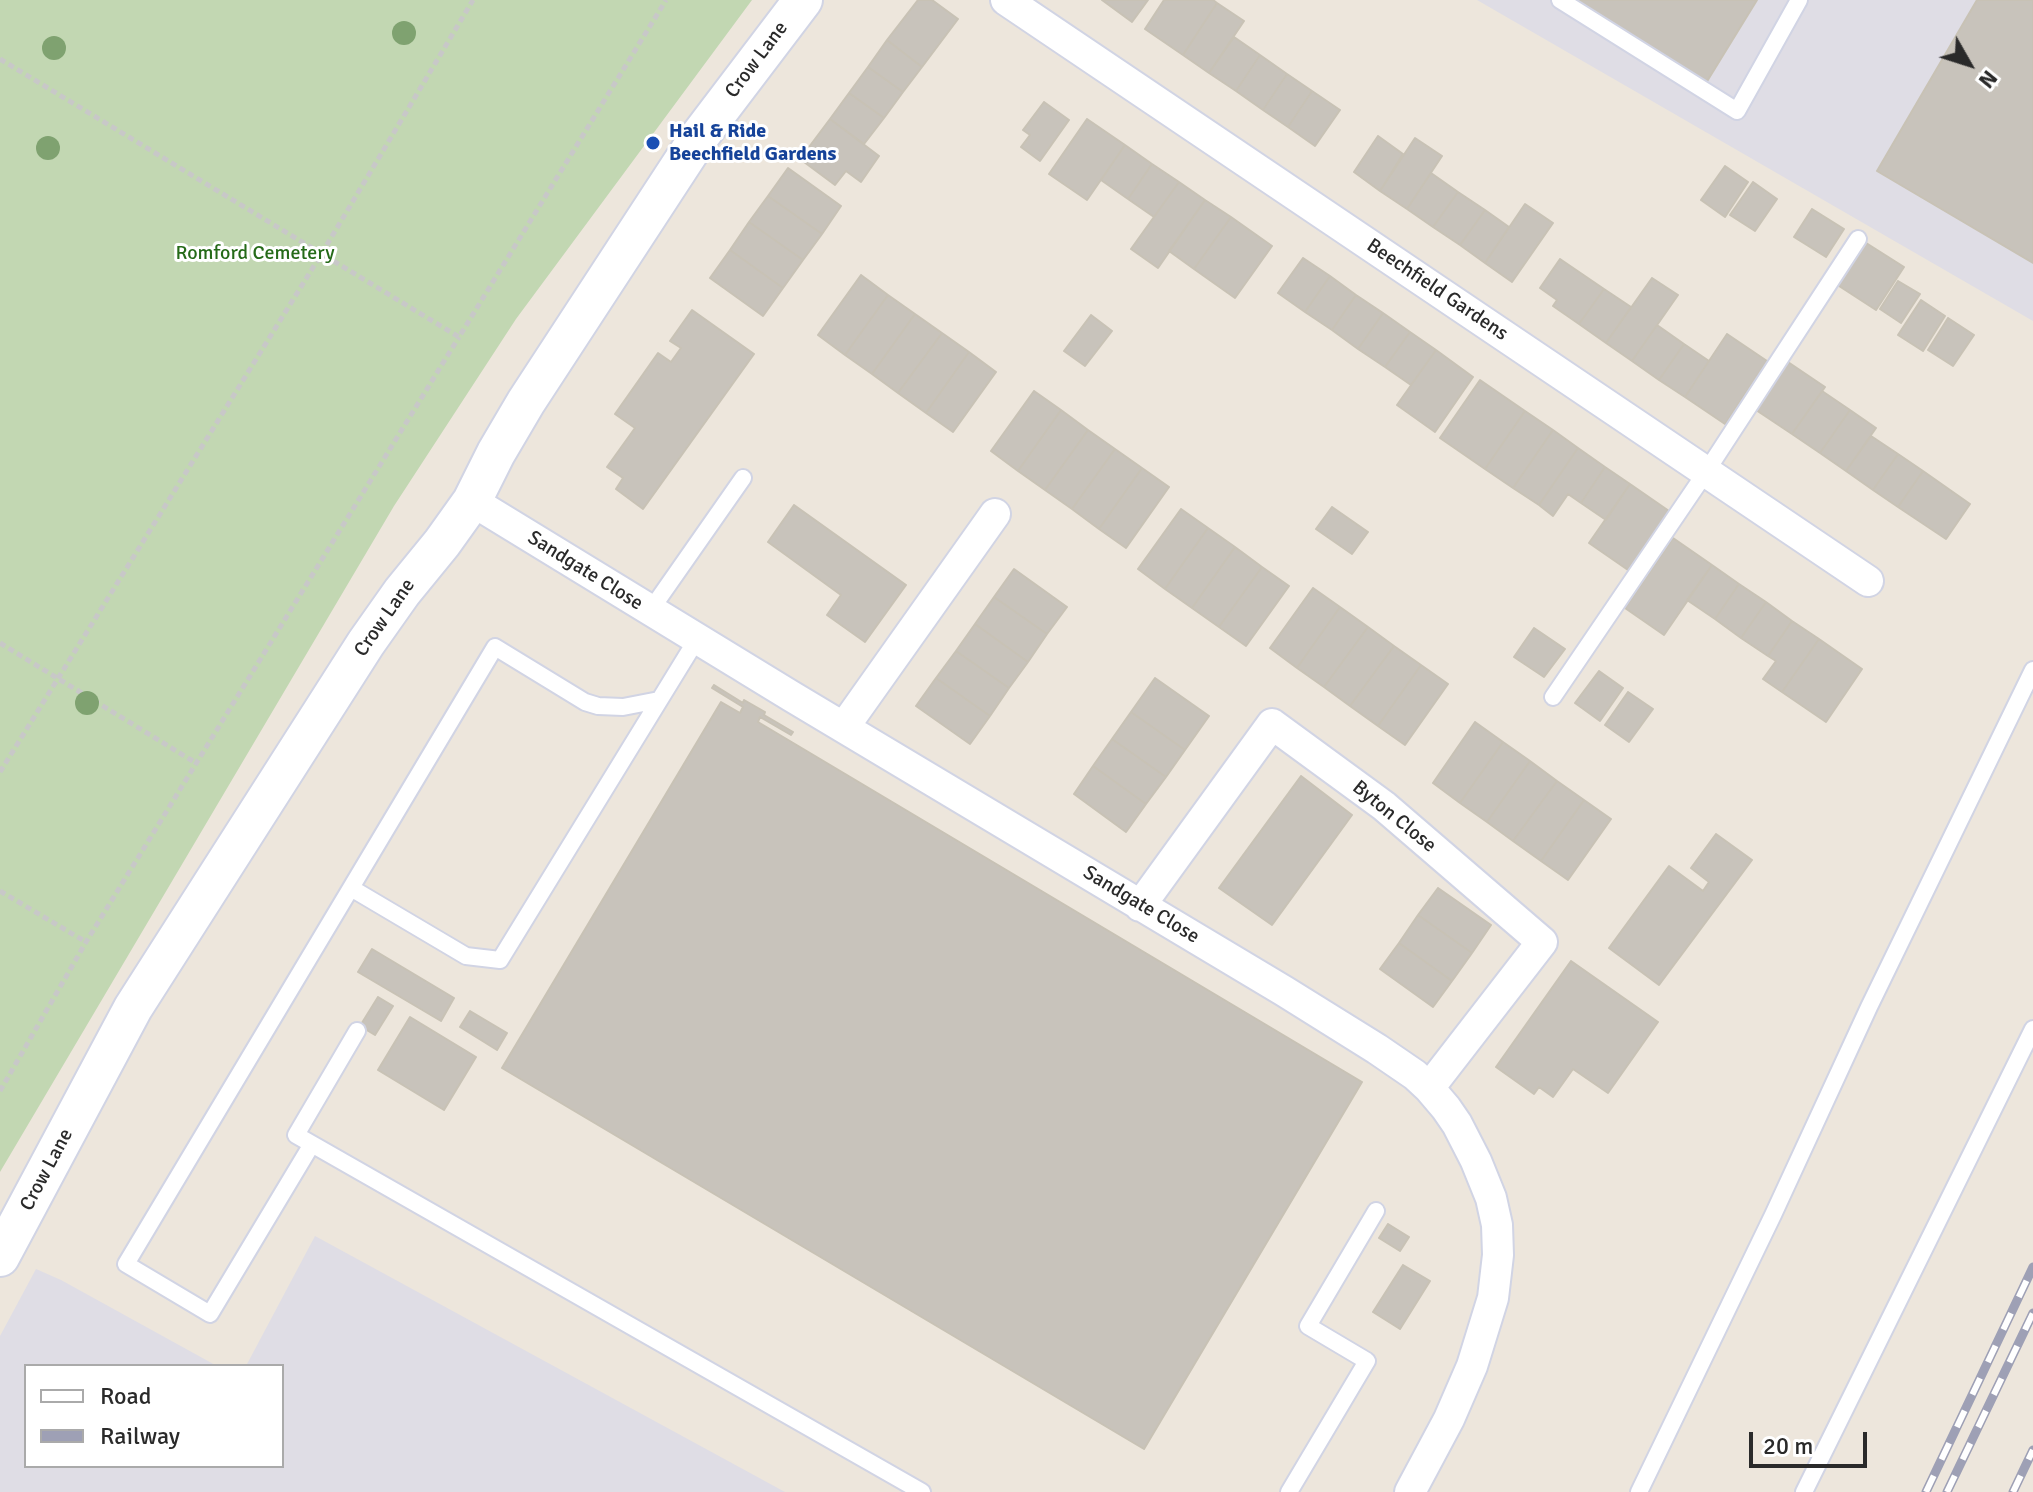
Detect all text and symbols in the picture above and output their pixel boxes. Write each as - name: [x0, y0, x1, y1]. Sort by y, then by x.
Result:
- street label: Crow Lane: [721, 17, 793, 103]
- north arrow: [1929, 24, 2009, 104]
- text: N: [1973, 65, 2003, 94]
- place label: Hail & Ride Beechfield Gardens: [669, 120, 836, 167]
- marker: Hail & Ride Beechfield Gardens: [644, 134, 662, 152]
- street label: Beechfield Gardens: [1362, 234, 1512, 346]
- park label: Romford Cemetery: [175, 242, 335, 266]
- street label: Sandgate Close: [523, 526, 647, 616]
- street label: Crow Lane: [350, 574, 420, 662]
- street label: Byton Close: [1347, 776, 1441, 858]
- street label: Sandgate Close: [1079, 861, 1203, 949]
- street label: Crow Lane: [15, 1125, 79, 1215]
- legend: [24, 1364, 284, 1468]
- text: Road: [100, 1381, 151, 1411]
- scale bar: [1753, 1416, 1871, 1466]
- text: Railway: [100, 1421, 180, 1451]
- text: 20 m: [1763, 1431, 1813, 1461]

